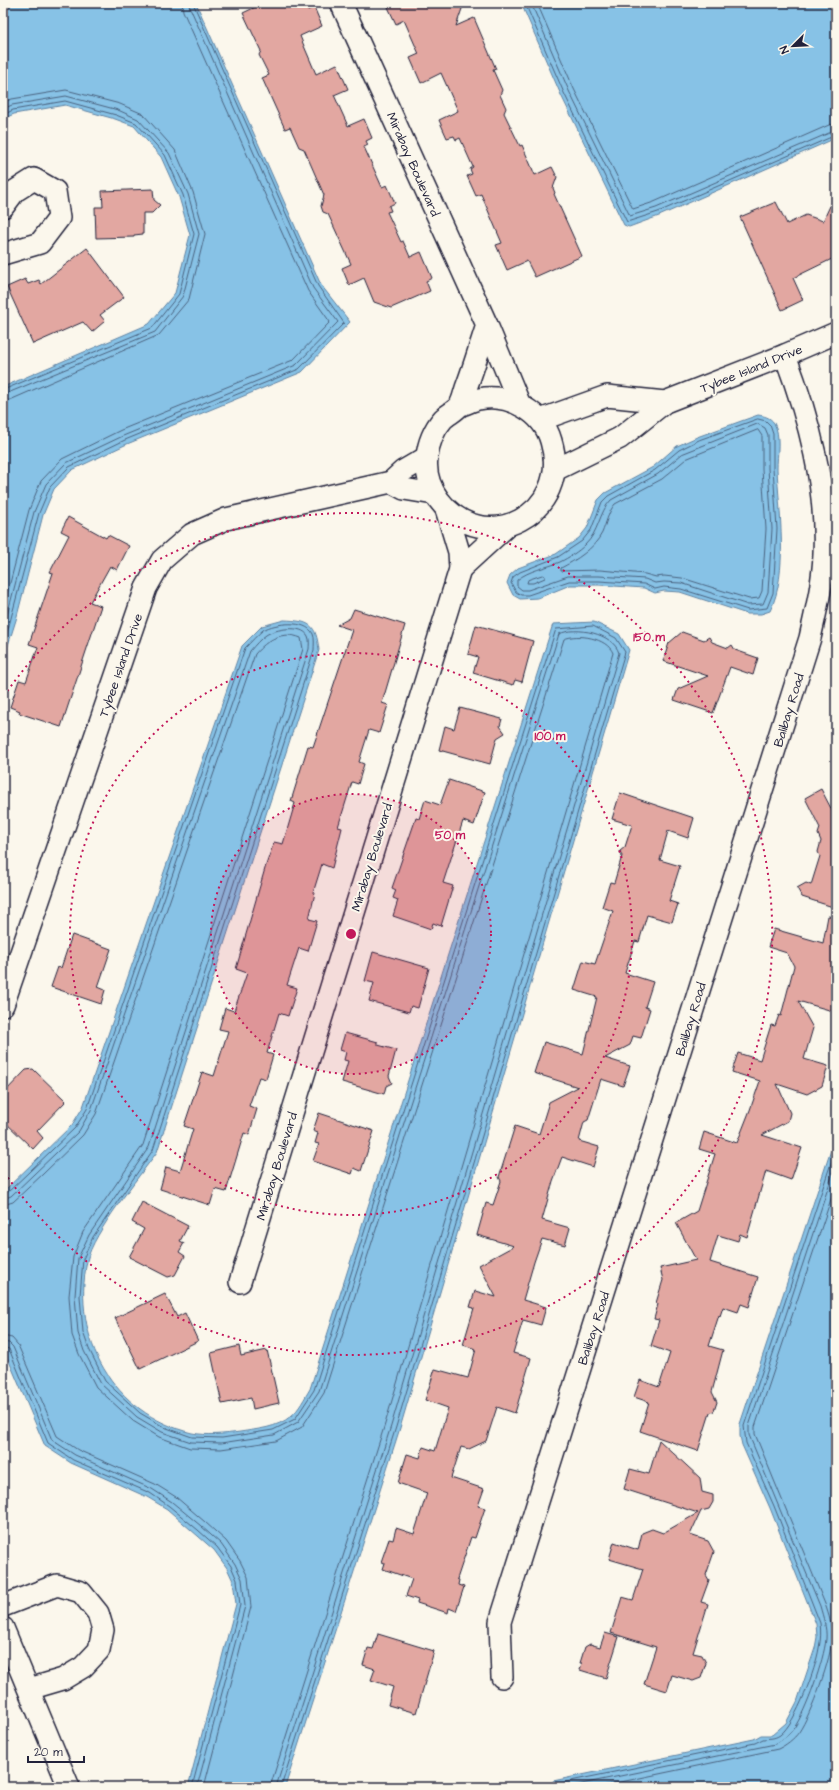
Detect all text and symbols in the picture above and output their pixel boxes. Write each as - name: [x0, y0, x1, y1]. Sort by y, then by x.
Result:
- north arrow: [773, 26, 813, 66]
- text: N: [776, 44, 793, 56]
- street label: Mirabay Boulevard: [381, 109, 444, 220]
- street label: Tybee Island Drive: [698, 340, 806, 399]
- street label: Tybee Island Drive: [95, 611, 148, 720]
- text: 150 m: [633, 629, 666, 646]
- street label: Balibay Road: [769, 671, 810, 750]
- text: 100 m: [535, 728, 566, 745]
- street label: Mirabay Boulevard: [347, 801, 398, 914]
- text: 50 m: [435, 827, 466, 844]
- centre of rings: [344, 927, 358, 941]
- street label: Balibay Road: [671, 980, 712, 1059]
- street label: Mirabay Boulevard: [252, 1110, 303, 1223]
- street label: Balibay Road: [574, 1289, 615, 1368]
- scale bar: [28, 1738, 84, 1764]
- text: 20 m: [34, 1744, 63, 1761]

